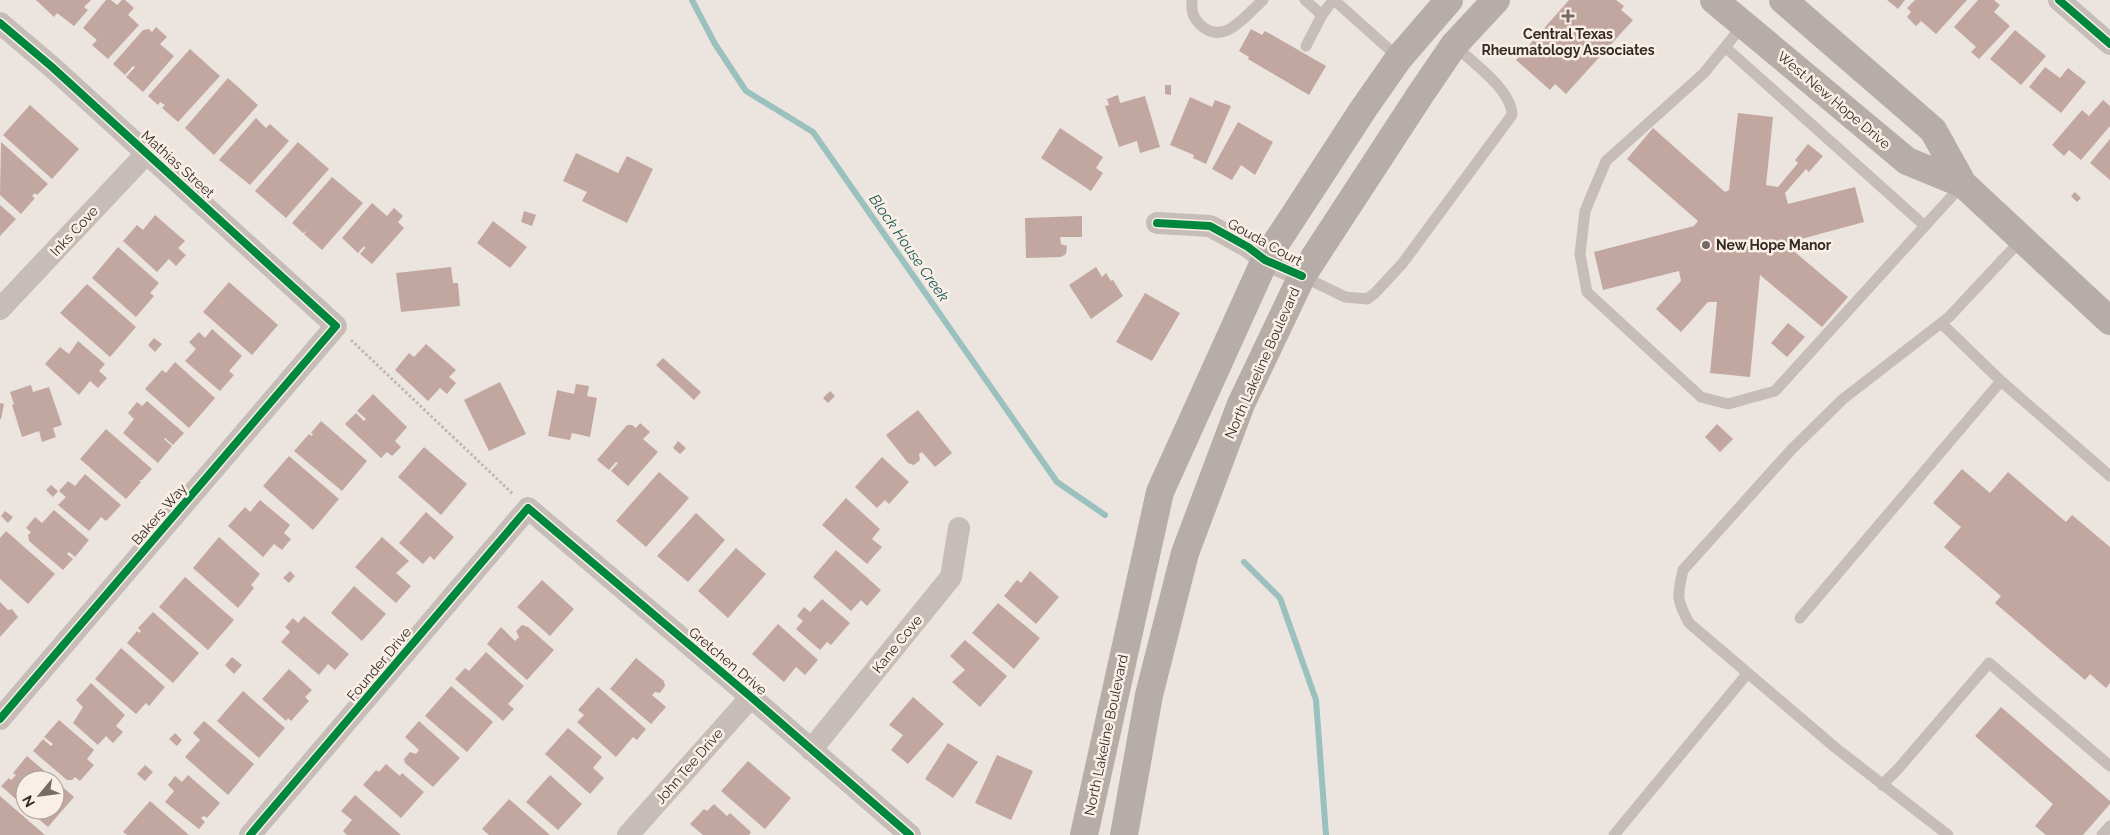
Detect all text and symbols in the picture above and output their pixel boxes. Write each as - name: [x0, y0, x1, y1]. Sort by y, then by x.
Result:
- marker: Central Texas Rheumatology Associates: [1561, 9, 1575, 23]
- place label: Central Texas Rheumatology Associates: [1481, 26, 1655, 58]
- street label: West New Hope Drive: [1774, 48, 1894, 152]
- street label: Mathias Street: [138, 127, 218, 201]
- water label: Block House Creek: [865, 191, 953, 305]
- street label: Inks Cove: [47, 203, 101, 259]
- street label: Gouda Court: [1225, 215, 1305, 269]
- place label: New Hope Manor: [1716, 237, 1832, 253]
- marker: New Hope Manor: [1700, 239, 1712, 251]
- street label: North Lakeline Boulevard: [1221, 285, 1303, 441]
- street label: Bakers Way: [128, 480, 190, 548]
- street label: Kane Cove: [869, 612, 925, 676]
- street label: Founder Drive: [344, 624, 414, 704]
- street label: Gretchen Drive: [686, 624, 770, 698]
- street label: North Lakeline Boulevard: [1081, 653, 1131, 817]
- street label: John Tee Drive: [652, 725, 726, 807]
- north arrow: [15, 770, 65, 820]
- text: N: [19, 793, 38, 810]

